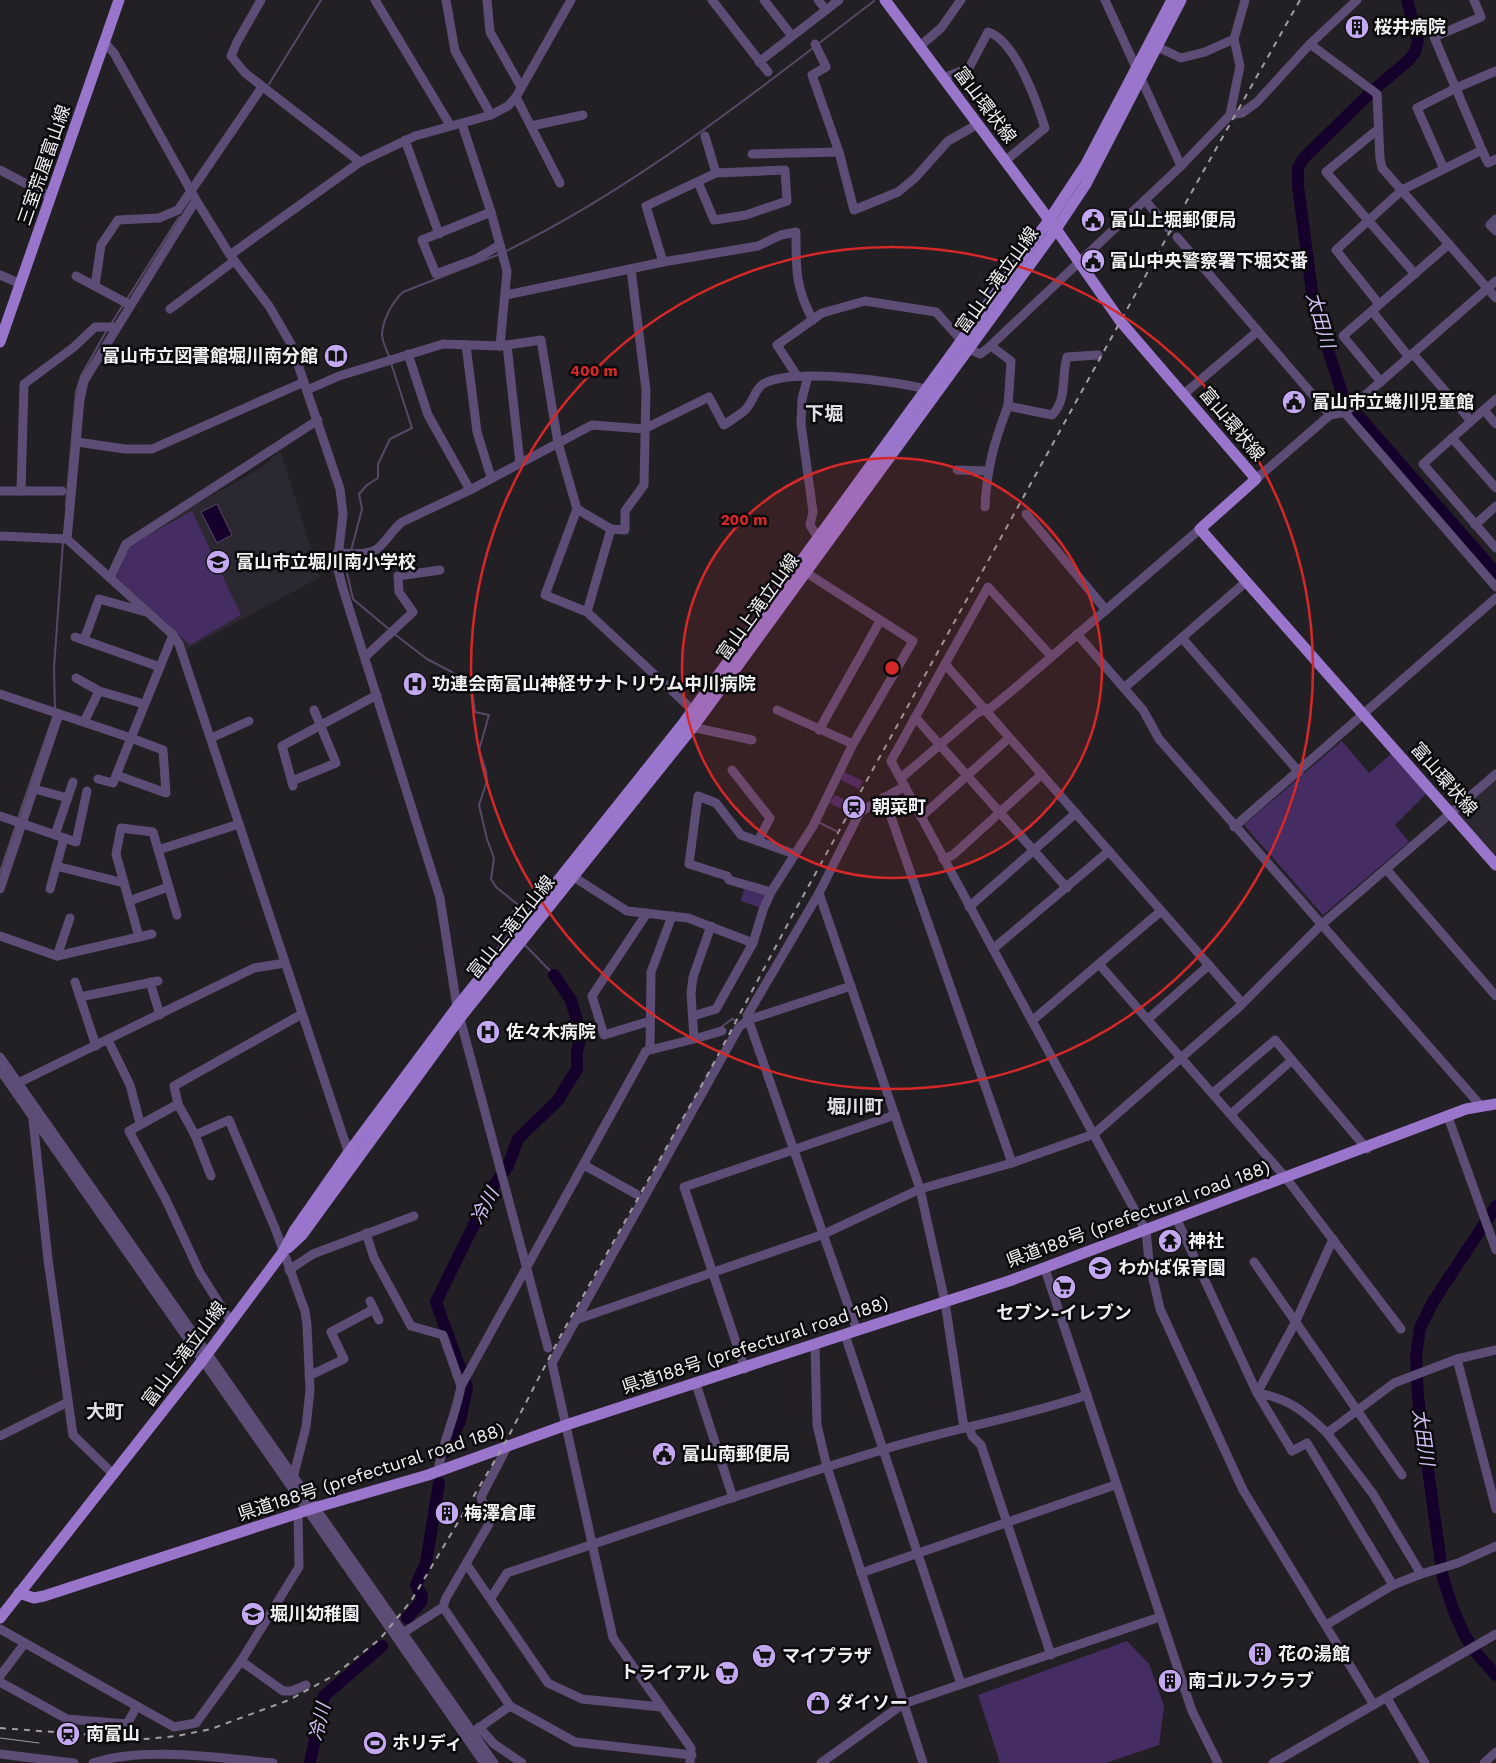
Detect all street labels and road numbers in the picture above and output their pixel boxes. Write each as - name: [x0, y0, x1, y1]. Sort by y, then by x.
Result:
- street label: 富山環状線: [950, 62, 1021, 147]
- street label: 三室荒屋富山線: [13, 102, 74, 228]
- street label: 富山上滝立山線: [951, 223, 1042, 337]
- street label: 富山環状線: [1195, 382, 1269, 465]
- street label: 富山上滝立山線: [712, 550, 803, 664]
- street label: 富山環状線: [1407, 738, 1482, 820]
- street label: 富山上滝立山線: [463, 871, 558, 982]
- street label: 県道188号 (prefectural road 188): [1003, 1156, 1273, 1271]
- street label: 県道188号 (prefectural road 188): [619, 1291, 891, 1398]
- street label: 富山上滝立山線: [137, 1297, 230, 1410]
- street label: 県道188号 (prefectural road 188): [235, 1418, 507, 1525]

